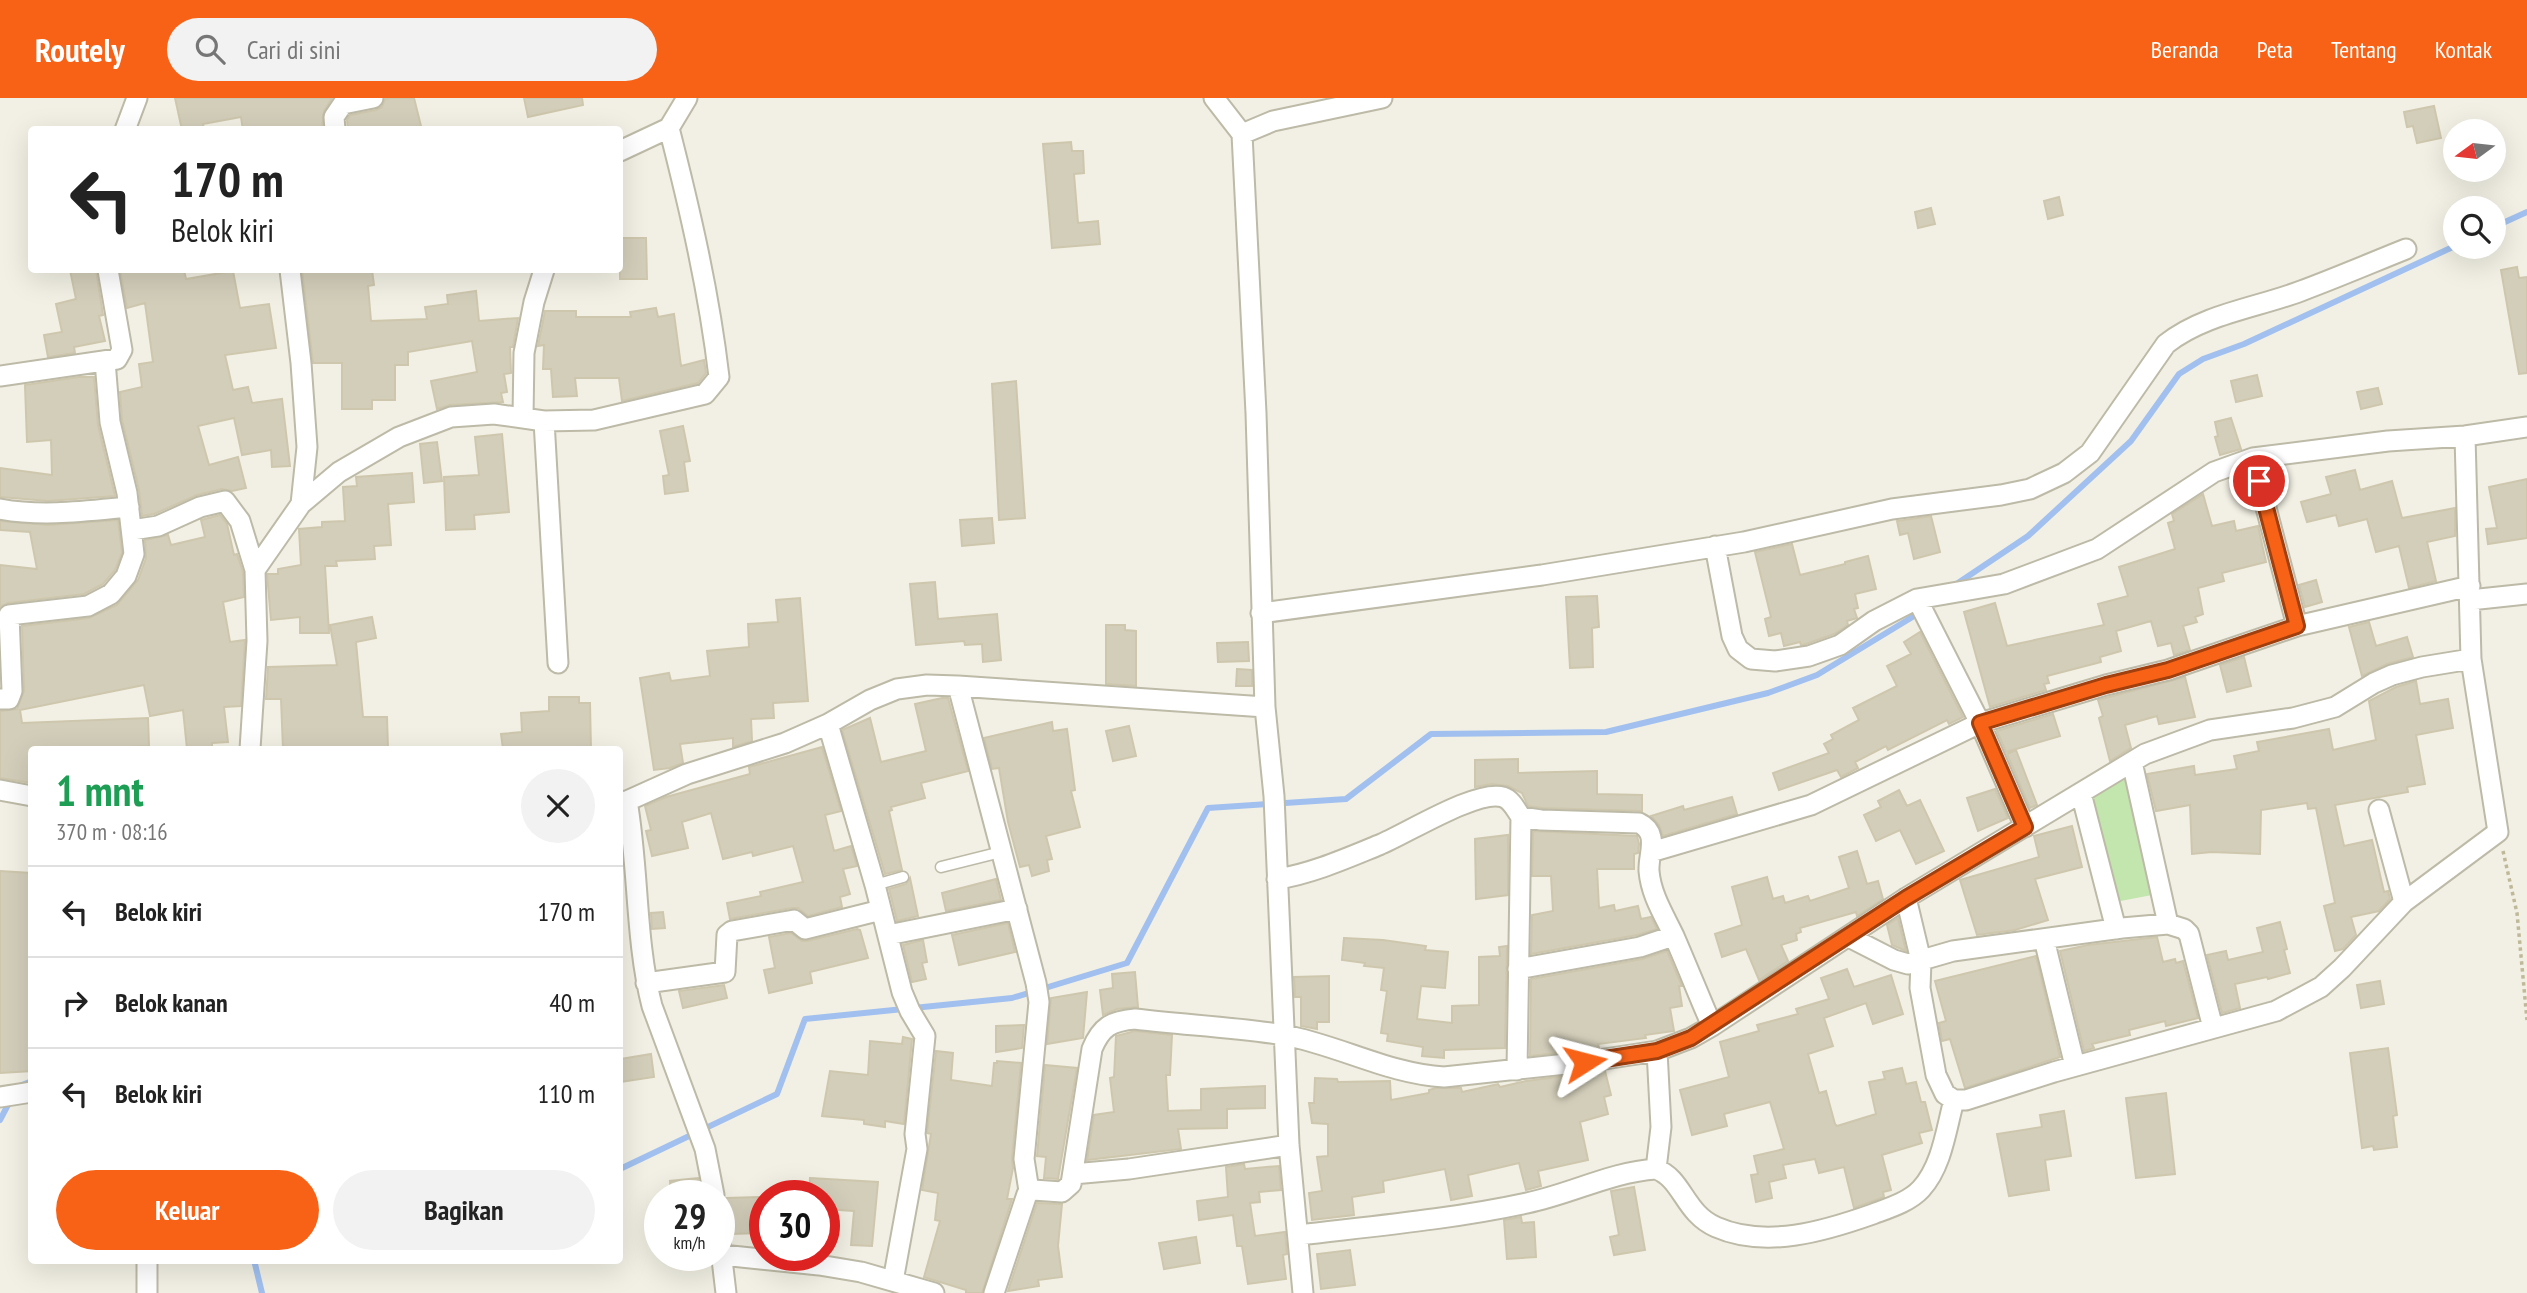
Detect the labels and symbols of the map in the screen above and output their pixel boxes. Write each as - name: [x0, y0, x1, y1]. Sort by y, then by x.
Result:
- north arrow: [2443, 119, 2506, 182]
- pin: [2229, 451, 2289, 511]
- position arrow: [1548, 1025, 1622, 1099]
- speed limit sign: 30: [749, 1180, 840, 1271]

